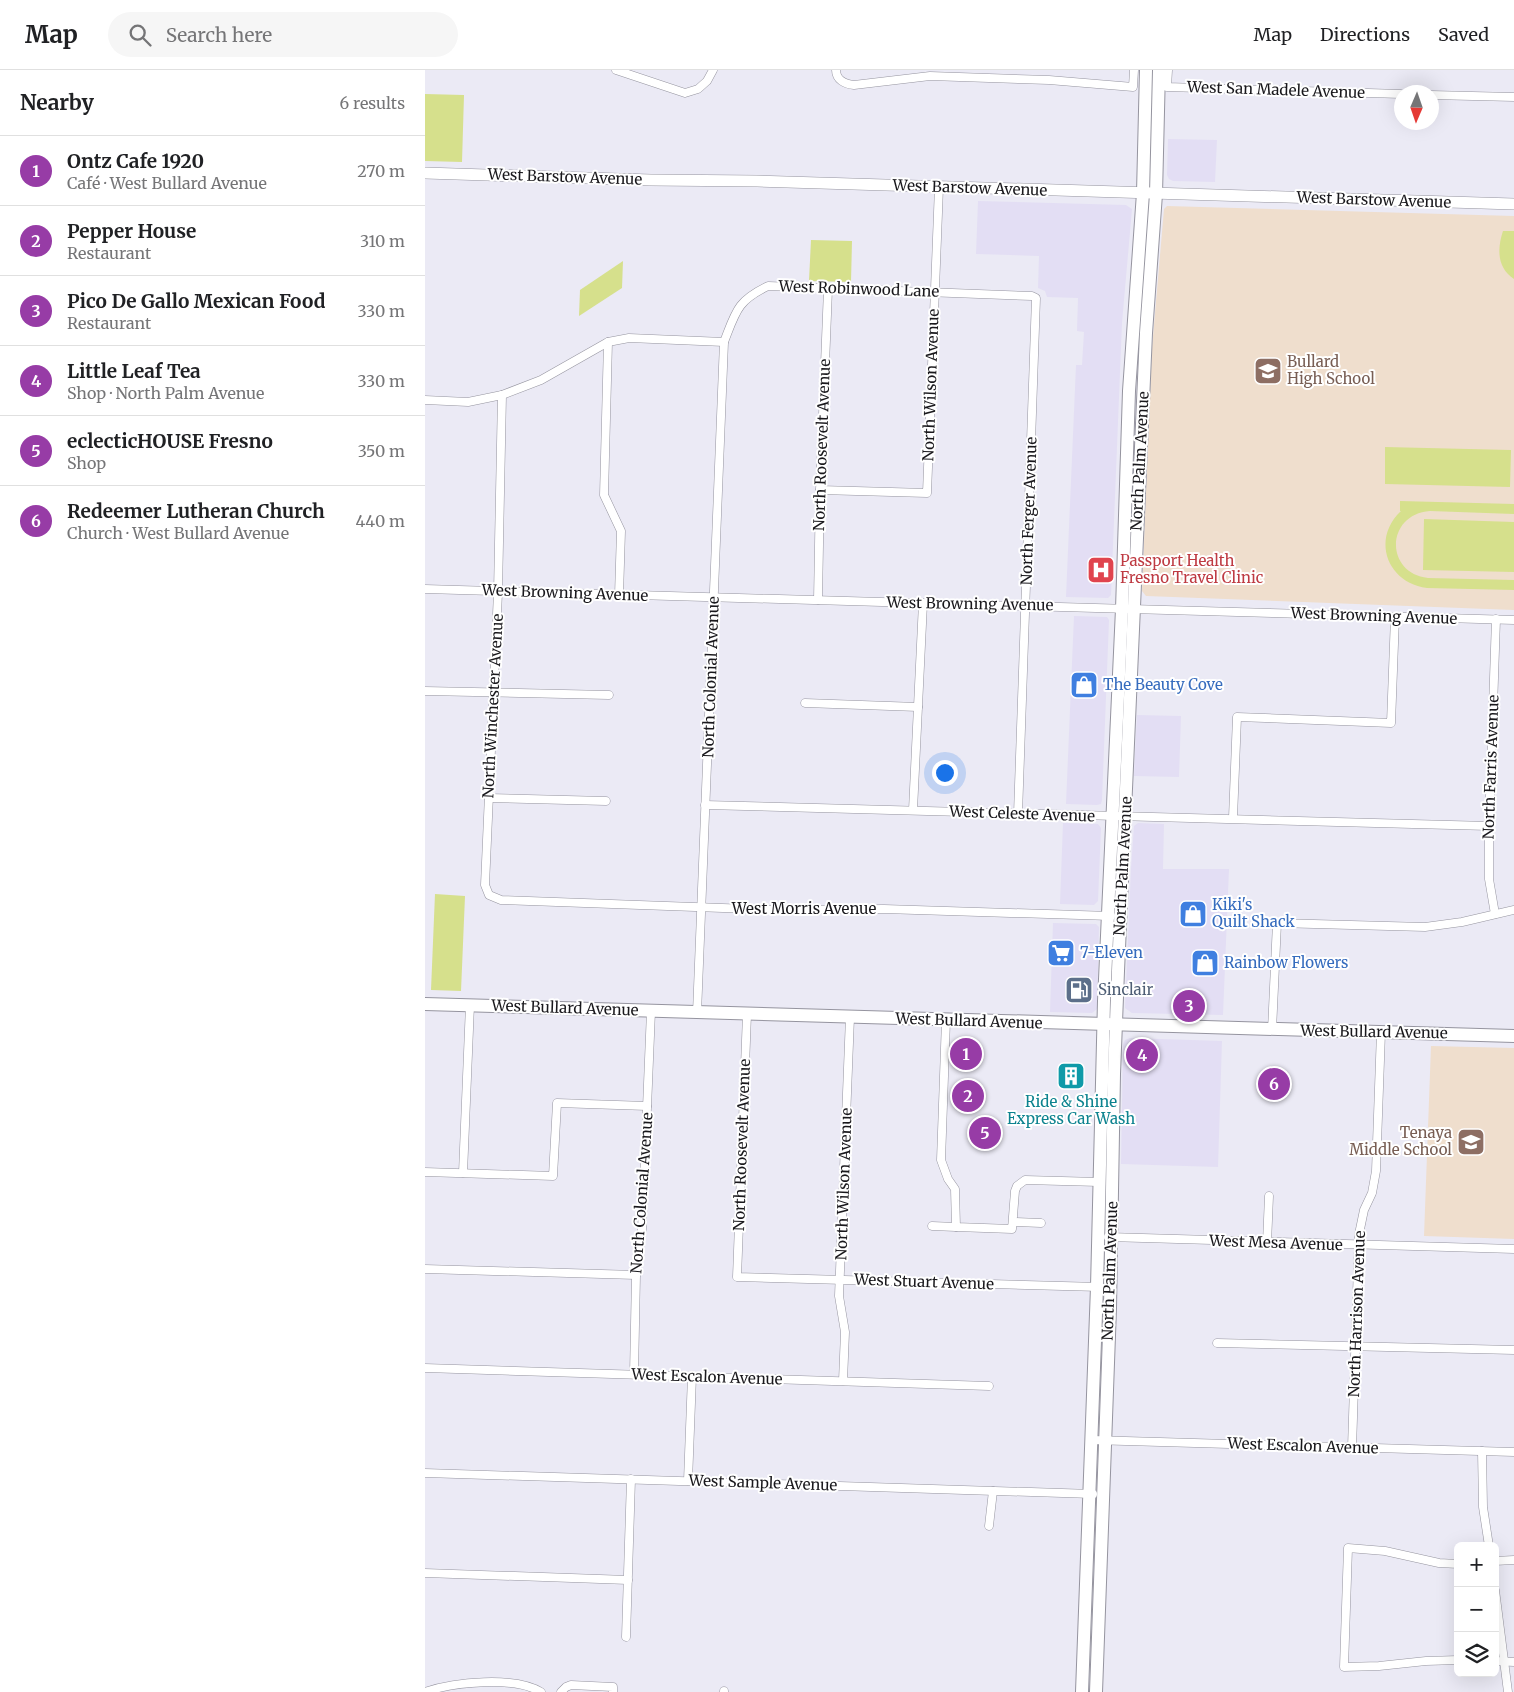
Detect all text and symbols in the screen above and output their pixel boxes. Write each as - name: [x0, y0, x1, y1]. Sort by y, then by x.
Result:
- search box: [108, 12, 458, 57]
- text: Map: [25, 19, 78, 50]
- icon: search: [126, 21, 154, 49]
- text: Search here: [166, 23, 272, 47]
- text: Map: [1254, 23, 1292, 46]
- text: Directions: [1320, 23, 1410, 46]
- text: Saved: [1438, 23, 1489, 46]
- street label: West San Madele Avenue: [1186, 77, 1366, 102]
- north arrow: [1394, 85, 1439, 130]
- text: Nearby: [20, 89, 94, 116]
- text: 6 results: [340, 93, 405, 113]
- text: Ontz Cafe 1920: [67, 149, 204, 173]
- text: 1: [32, 161, 40, 181]
- text: 270 m: [357, 161, 405, 181]
- street label: West Barstow Avenue: [486, 164, 643, 189]
- text: Café · West Bullard Avenue: [67, 173, 267, 193]
- street label: West Barstow Avenue: [891, 175, 1048, 200]
- street label: West Barstow Avenue: [1295, 187, 1452, 212]
- text: Pepper House: [67, 219, 196, 243]
- text: 2: [31, 231, 41, 251]
- text: 310 m: [360, 231, 405, 251]
- text: Restaurant: [67, 243, 151, 263]
- street label: West Robinwood Lane: [777, 276, 940, 301]
- text: Pico De Gallo Mexican Food: [67, 289, 325, 313]
- text: 3: [31, 301, 41, 321]
- text: 330 m: [358, 301, 405, 321]
- street label: North Wilson Avenue: [918, 308, 943, 462]
- text: Restaurant: [67, 313, 151, 333]
- place label: Bullard High School: [1287, 352, 1375, 388]
- school or university icon: Bullard High School: [1253, 356, 1283, 386]
- street label: North Roosevelt Avenue: [809, 358, 834, 531]
- text: Little Leaf Tea: [67, 359, 201, 383]
- text: 4: [31, 371, 41, 391]
- text: 330 m: [358, 371, 405, 391]
- text: Shop · North Palm Avenue: [67, 383, 264, 403]
- street label: North Palm Avenue: [1126, 391, 1153, 531]
- text: eclecticHOUSE Fresno: [67, 429, 273, 453]
- street label: North Ferger Avenue: [1016, 436, 1041, 586]
- text: 5: [31, 441, 41, 461]
- text: 350 m: [358, 441, 405, 461]
- text: Shop: [67, 453, 106, 473]
- text: Redeemer Lutheran Church: [67, 499, 325, 523]
- text: 6: [31, 511, 41, 531]
- text: 440 m: [355, 511, 405, 531]
- text: Church · West Bullard Avenue: [67, 523, 289, 543]
- place label: Passport Health Fresno Travel Clinic: [1120, 551, 1264, 587]
- hospital icon: Passport Health Fresno Travel Clinic: [1086, 555, 1116, 585]
- street label: West Browning Avenue: [480, 580, 649, 605]
- street label: West Browning Avenue: [885, 593, 1054, 614]
- street label: North Colonial Avenue: [698, 596, 723, 758]
- street label: West Browning Avenue: [1289, 603, 1458, 628]
- street label: North Winchester Avenue: [478, 613, 507, 799]
- shop icon: The Beauty Cove: [1069, 670, 1099, 700]
- place label: The Beauty Cove: [1103, 675, 1223, 694]
- street label: North Farris Avenue: [1478, 694, 1503, 840]
- your location: [932, 760, 958, 786]
- street label: North Palm Avenue: [1109, 796, 1136, 936]
- street label: West Celeste Avenue: [948, 801, 1095, 826]
- place label: Kiki's Quilt Shack: [1212, 895, 1295, 931]
- street label: West Morris Avenue: [731, 899, 876, 918]
- shop icon: Kiki's Quilt Shack: [1178, 899, 1208, 929]
- supermarket icon: 7-Eleven: [1046, 938, 1076, 968]
- place label: 7-Eleven: [1080, 943, 1143, 962]
- shop icon: Rainbow Flowers: [1190, 948, 1220, 978]
- place label: Rainbow Flowers: [1224, 953, 1348, 972]
- fuel station icon: Sinclair: [1064, 975, 1094, 1005]
- place label: Sinclair: [1098, 980, 1154, 999]
- pin: 3: [1173, 987, 1205, 1025]
- street label: West Bullard Avenue: [490, 995, 639, 1020]
- street label: West Bullard Avenue: [894, 1008, 1043, 1033]
- street label: West Bullard Avenue: [1299, 1021, 1448, 1042]
- pin: 1: [950, 1035, 982, 1073]
- pin: 4: [1126, 1036, 1158, 1074]
- street label: North Roosevelt Avenue: [729, 1058, 754, 1231]
- building icon: Ride & Shine Express Car Wash: [1056, 1061, 1086, 1091]
- pin: 6: [1258, 1065, 1290, 1103]
- pin: 2: [952, 1077, 984, 1115]
- place label: Ride & Shine Express Car Wash: [1007, 1092, 1135, 1128]
- street label: North Wilson Avenue: [831, 1107, 856, 1261]
- street label: North Colonial Avenue: [626, 1112, 657, 1274]
- pin: 5: [969, 1114, 1001, 1152]
- place label: Tenaya Middle School: [1349, 1123, 1452, 1159]
- school or university icon: Tenaya Middle School: [1456, 1127, 1486, 1157]
- street label: North Palm Avenue: [1098, 1201, 1121, 1341]
- street label: North Harrison Avenue: [1344, 1230, 1369, 1398]
- street label: West Mesa Avenue: [1208, 1231, 1343, 1254]
- street label: West Stuart Avenue: [853, 1270, 994, 1293]
- street label: West Escalon Avenue: [630, 1364, 783, 1389]
- street label: West Escalon Avenue: [1226, 1433, 1379, 1458]
- street label: West Sample Avenue: [687, 1470, 838, 1495]
- map controls: [1454, 1542, 1499, 1677]
- button: +: [1454, 1542, 1499, 1587]
- button: −: [1454, 1587, 1499, 1632]
- button: layers: [1454, 1632, 1499, 1677]

